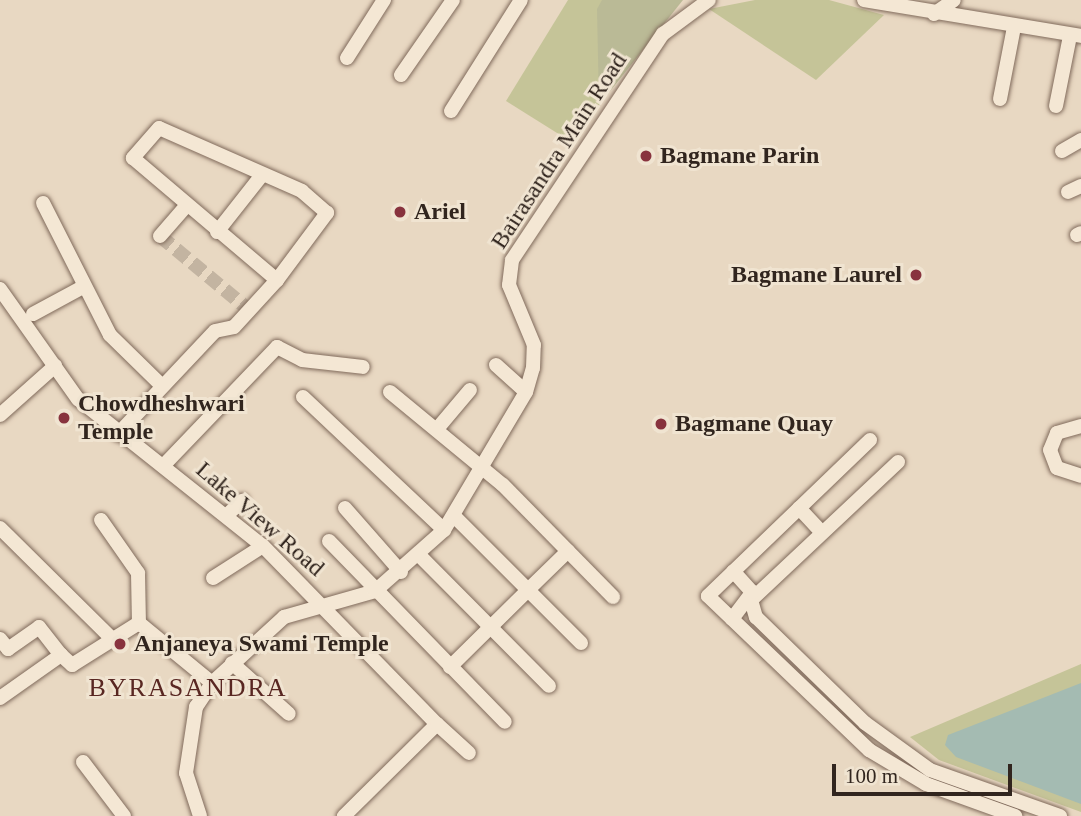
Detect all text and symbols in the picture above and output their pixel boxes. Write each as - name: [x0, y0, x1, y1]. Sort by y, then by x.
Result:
- street label: Bairasandra Main Road: [485, 48, 633, 254]
- place label: Bagmane Parin: [660, 142, 819, 170]
- marker: Bagmane Parin: [638, 148, 654, 164]
- place label: Ariel: [414, 198, 466, 226]
- marker: Ariel: [392, 204, 408, 220]
- place label: Bagmane Laurel: [731, 261, 902, 289]
- marker: Bagmane Laurel: [908, 267, 924, 283]
- place label: Chowdheshwari Temple: [78, 390, 245, 446]
- marker: Chowdheshwari Temple: [56, 410, 72, 426]
- place label: Bagmane Quay: [675, 410, 833, 438]
- marker: Bagmane Quay: [653, 416, 669, 432]
- street label: Lake View Road: [190, 455, 330, 583]
- place label: Anjaneya Swami Temple: [134, 630, 389, 658]
- marker: Anjaneya Swami Temple: [112, 636, 128, 652]
- district label: BYRASANDRA: [90, 672, 286, 704]
- scale bar: [836, 750, 1016, 794]
- text: 100 m: [845, 764, 898, 788]

